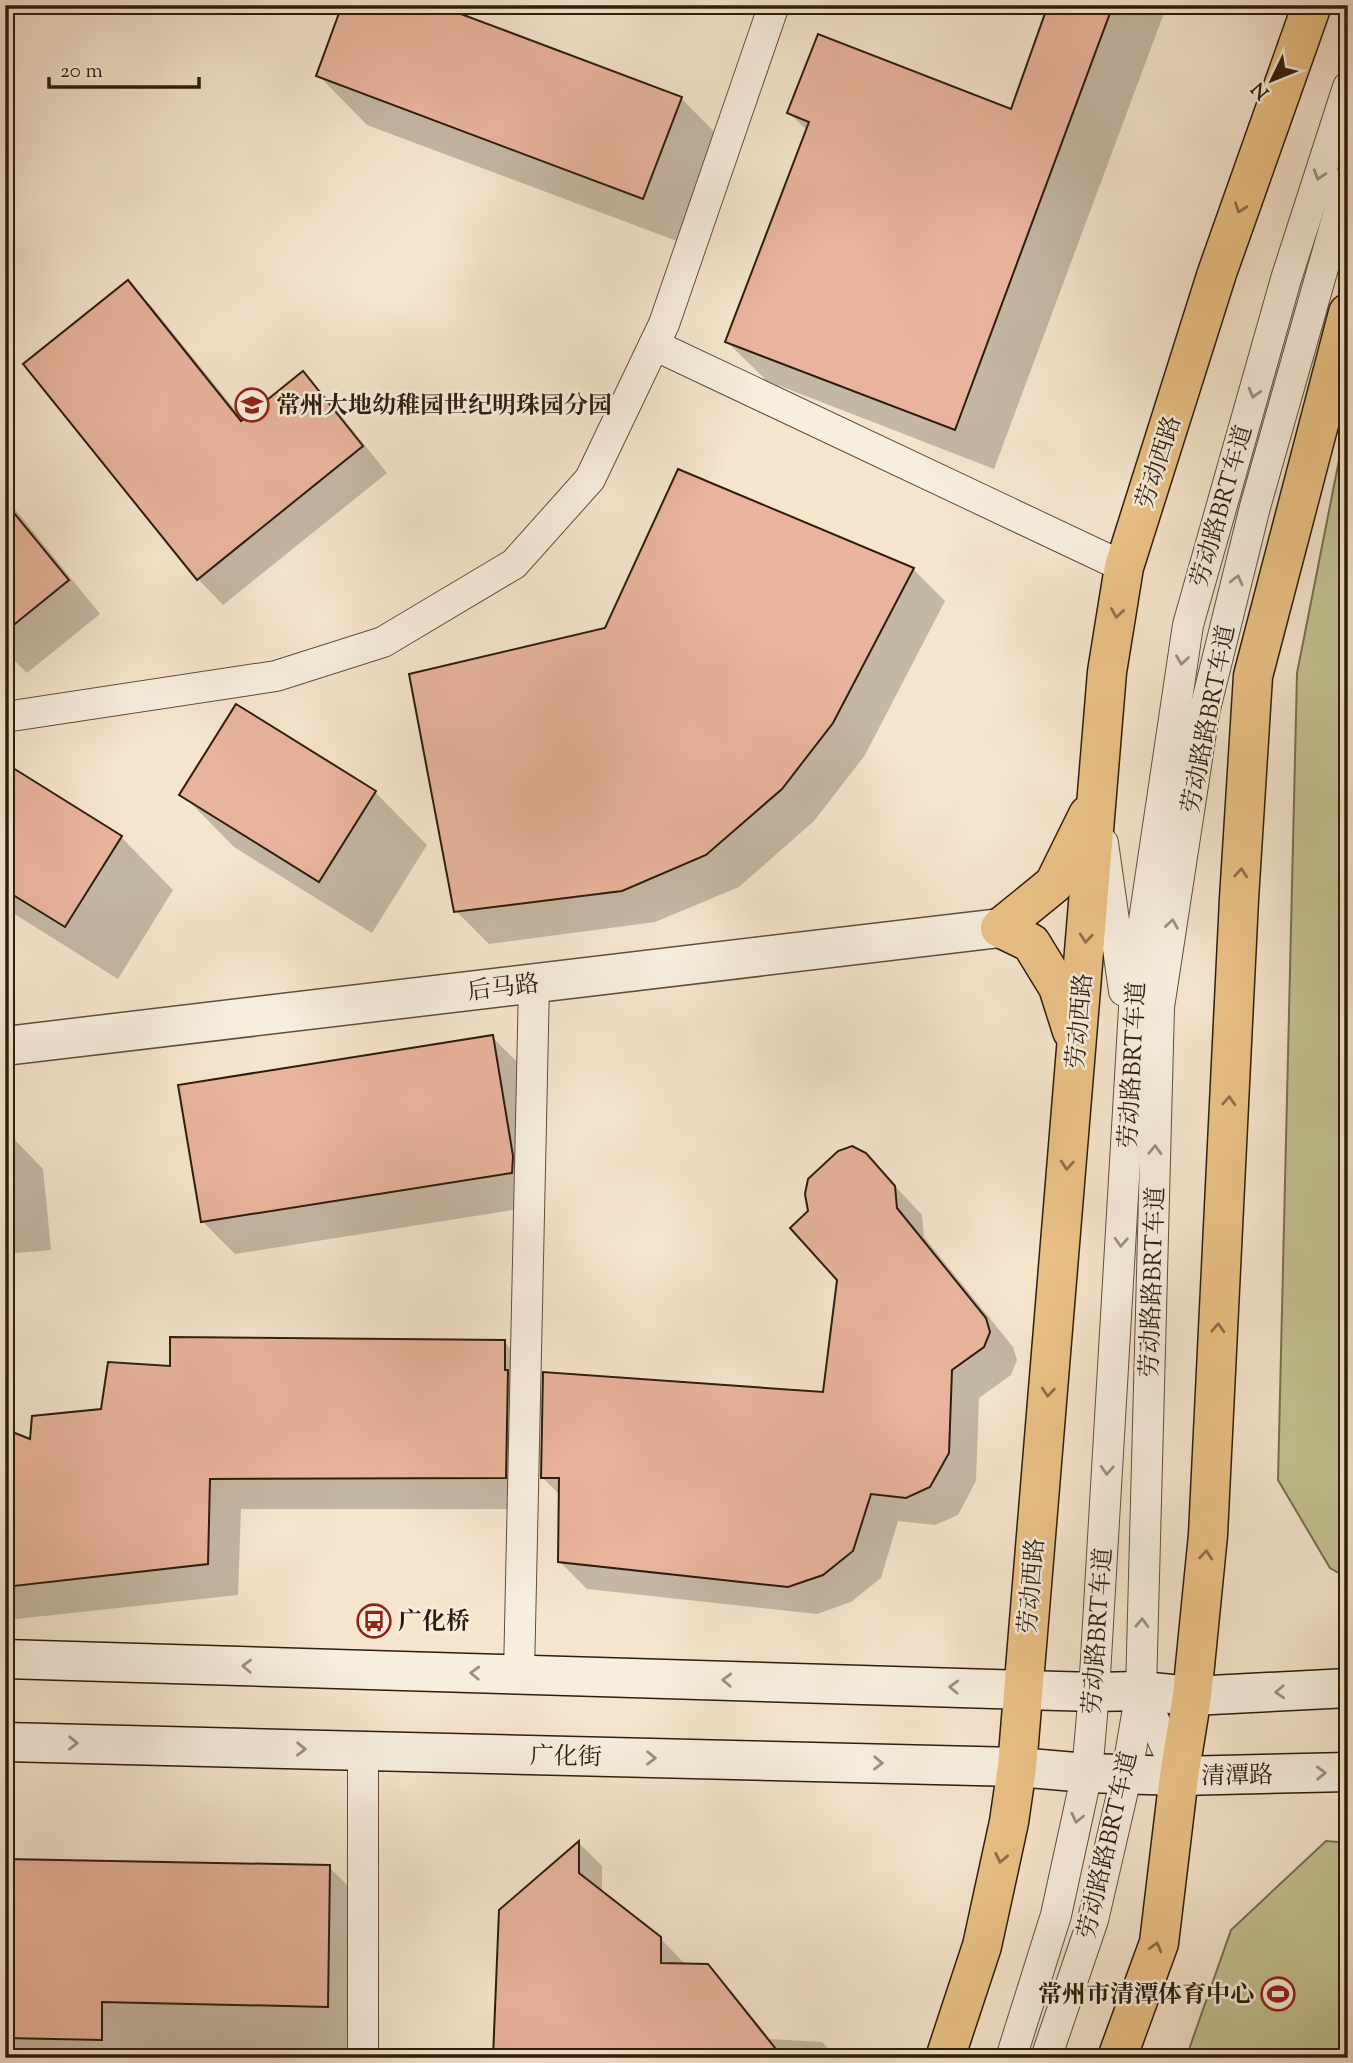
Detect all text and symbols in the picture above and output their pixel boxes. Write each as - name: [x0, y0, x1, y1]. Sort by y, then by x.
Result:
- scale bar: [49, 46, 200, 90]
- north arrow: [1238, 46, 1308, 116]
- text: 20 m: [60, 57, 103, 87]
- text: N: [1246, 75, 1276, 105]
- one-way arrow: [1313, 169, 1328, 181]
- one-way arrow: [1234, 202, 1248, 214]
- school or university icon: 常州大地幼稚园世纪明珠园分园: [233, 386, 271, 424]
- one-way arrow: [1247, 387, 1262, 399]
- place label: 常州大地幼稚园世纪明珠园分园: [276, 390, 612, 424]
- street label: 劳动西路: [1129, 412, 1191, 514]
- street label: 劳动路BRT车道: [1184, 422, 1262, 592]
- one-way arrow: [1228, 574, 1243, 586]
- one-way arrow: [1110, 607, 1125, 619]
- street label: 劳动路路BRT车道: [1175, 622, 1245, 816]
- one-way arrow: [1175, 654, 1190, 666]
- one-way arrow: [1233, 868, 1248, 879]
- one-way arrow: [1164, 918, 1179, 930]
- one-way arrow: [1079, 933, 1094, 944]
- street label: 后马路: [465, 968, 541, 1010]
- street label: 劳动西路: [1060, 972, 1102, 1070]
- street label: 劳动路BRT车道: [1113, 981, 1155, 1149]
- one-way arrow: [1221, 1095, 1236, 1106]
- one-way arrow: [1147, 1144, 1163, 1155]
- one-way arrow: [1060, 1160, 1075, 1171]
- street label: 劳动路路BRT车道: [1134, 1186, 1174, 1378]
- one-way arrow: [1114, 1237, 1129, 1248]
- one-way arrow: [1210, 1322, 1225, 1333]
- one-way arrow: [1040, 1386, 1055, 1398]
- one-way arrow: [1100, 1464, 1115, 1475]
- street label: 劳动西路: [1012, 1537, 1054, 1635]
- street label: 劳动路BRT车道: [1076, 1547, 1122, 1716]
- one-way arrow: [1198, 1549, 1213, 1560]
- bus stop icon: 广化桥: [355, 1602, 393, 1640]
- place label: 广化桥: [398, 1606, 470, 1640]
- one-way arrow: [1135, 1617, 1150, 1628]
- one-way arrow: [242, 1659, 253, 1674]
- one-way arrow: [469, 1665, 480, 1680]
- one-way arrow: [721, 1672, 731, 1688]
- one-way arrow: [948, 1679, 959, 1694]
- one-way arrow: [1274, 1684, 1285, 1699]
- one-way arrow: [68, 1736, 79, 1751]
- street label: 广化街: [530, 1740, 602, 1776]
- one-way arrow: [296, 1741, 307, 1757]
- street label: 劳动路路BRT车道: [1071, 1749, 1147, 1942]
- one-way arrow: [646, 1750, 657, 1765]
- one-way arrow: [873, 1756, 884, 1771]
- street label: 清潭路: [1201, 1759, 1273, 1795]
- one-way arrow: [1316, 1765, 1326, 1781]
- one-way arrow: [1071, 1812, 1085, 1824]
- one-way arrow: [995, 1852, 1010, 1864]
- one-way arrow: [1148, 1942, 1163, 1954]
- sports icon: 常州市清潭体育中心: [1259, 1975, 1297, 2013]
- place label: 常州市清潭体育中心: [1038, 1979, 1254, 2013]

